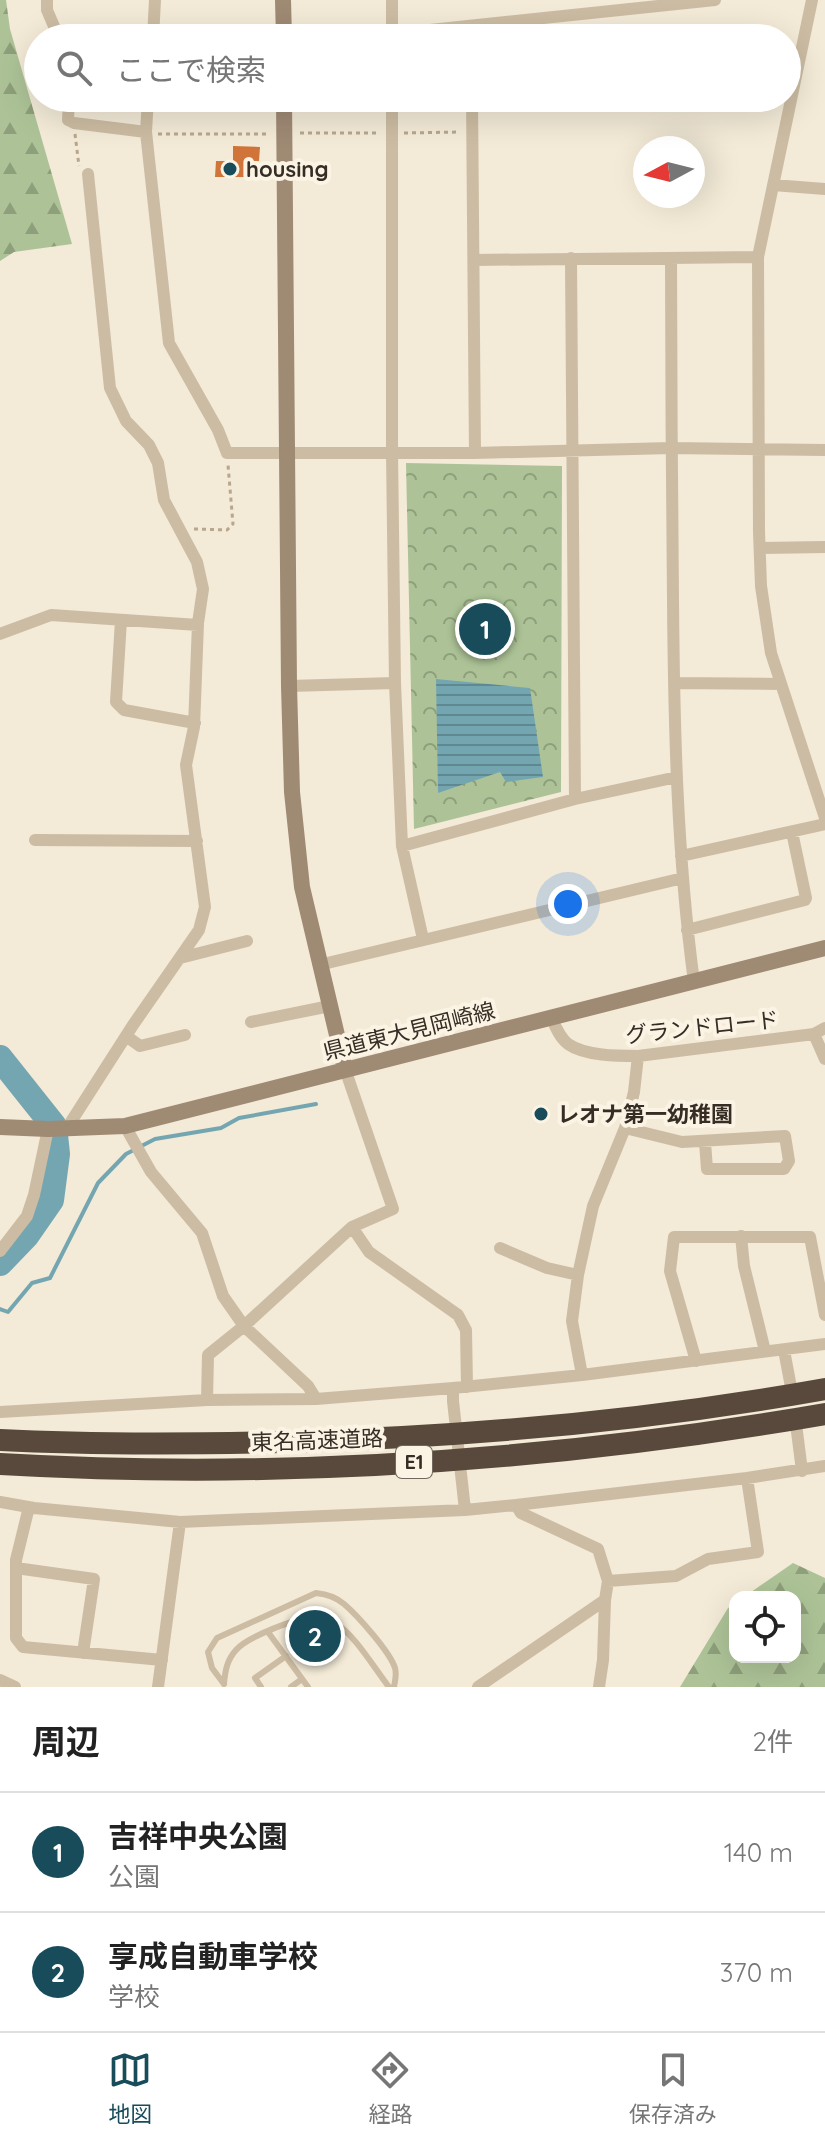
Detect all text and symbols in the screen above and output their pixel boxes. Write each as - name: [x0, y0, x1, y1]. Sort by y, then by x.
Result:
- search box: [24, 24, 801, 112]
- icon: search: [52, 46, 96, 90]
- text: ここで検索: [116, 51, 266, 89]
- north arrow: [633, 136, 705, 208]
- place label: housing: [246, 155, 328, 183]
- marker: housing: [221, 160, 239, 178]
- pin: 1: [459, 599, 511, 659]
- your location: [548, 884, 588, 924]
- street label: 県道東大見岡崎線: [320, 996, 498, 1066]
- street label: グランドロード: [624, 1005, 780, 1049]
- place label: レオナ第一幼稚園: [557, 1100, 733, 1128]
- marker: レオナ第一幼稚園: [532, 1105, 550, 1123]
- street label: 東名高速道路: [251, 1424, 383, 1456]
- road number: E1: [396, 1446, 432, 1478]
- map controls: [729, 1591, 801, 1663]
- button: locate: [729, 1591, 801, 1663]
- pin: 2: [289, 1606, 341, 1666]
- text: 周辺: [32, 1720, 100, 1763]
- text: 2件: [753, 1725, 793, 1758]
- text: 吉祥中央公園: [108, 1817, 288, 1855]
- text: 1: [53, 1836, 63, 1869]
- text: 140 m: [724, 1836, 793, 1869]
- text: 公園: [108, 1860, 160, 1893]
- text: 享成自動車学校: [108, 1937, 318, 1975]
- text: 2: [51, 1956, 65, 1989]
- text: 370 m: [720, 1956, 793, 1989]
- text: 学校: [108, 1980, 160, 2013]
- tab: 地図: [108, 2048, 152, 2128]
- tab: 経路: [368, 2048, 413, 2128]
- tab: 保存済み: [629, 2048, 717, 2128]

